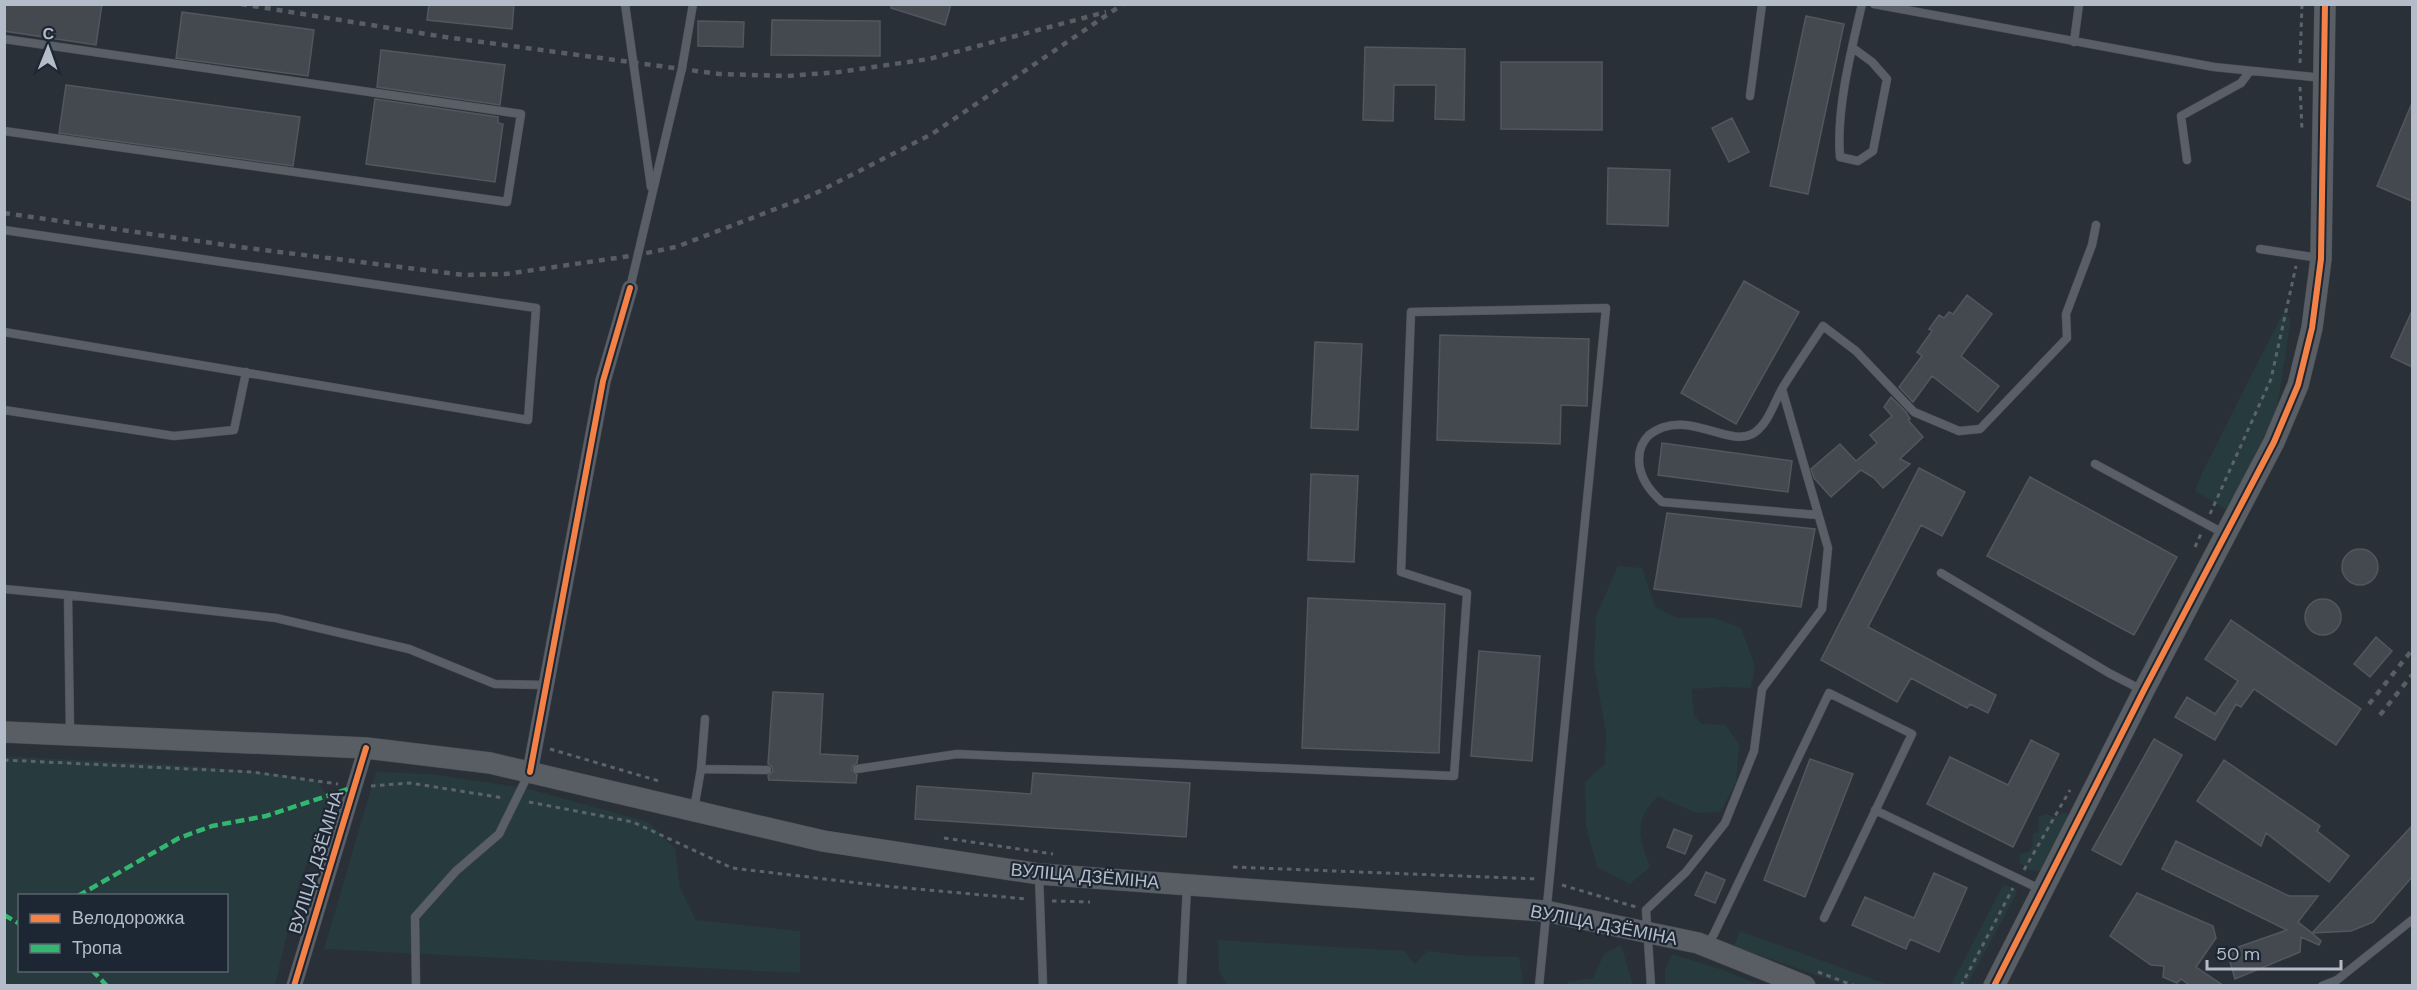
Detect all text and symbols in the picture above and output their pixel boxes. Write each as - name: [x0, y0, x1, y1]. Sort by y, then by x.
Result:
- north arrow: [18, 18, 78, 78]
- text: С: [42, 23, 55, 44]
- street label: ВУЛІЦА ДЗЁМІНА: [283, 787, 349, 937]
- street label: ВУЛІЦА ДЗЁМІНА: [1010, 858, 1160, 894]
- legend: [18, 894, 228, 972]
- street label: ВУЛІЦА ДЗЁМІНА: [1528, 899, 1680, 951]
- text: Велодорожка: [72, 906, 185, 930]
- scale bar: [2207, 933, 2340, 971]
- text: Тропа: [72, 936, 123, 960]
- text: 50 m: [2216, 942, 2260, 966]

